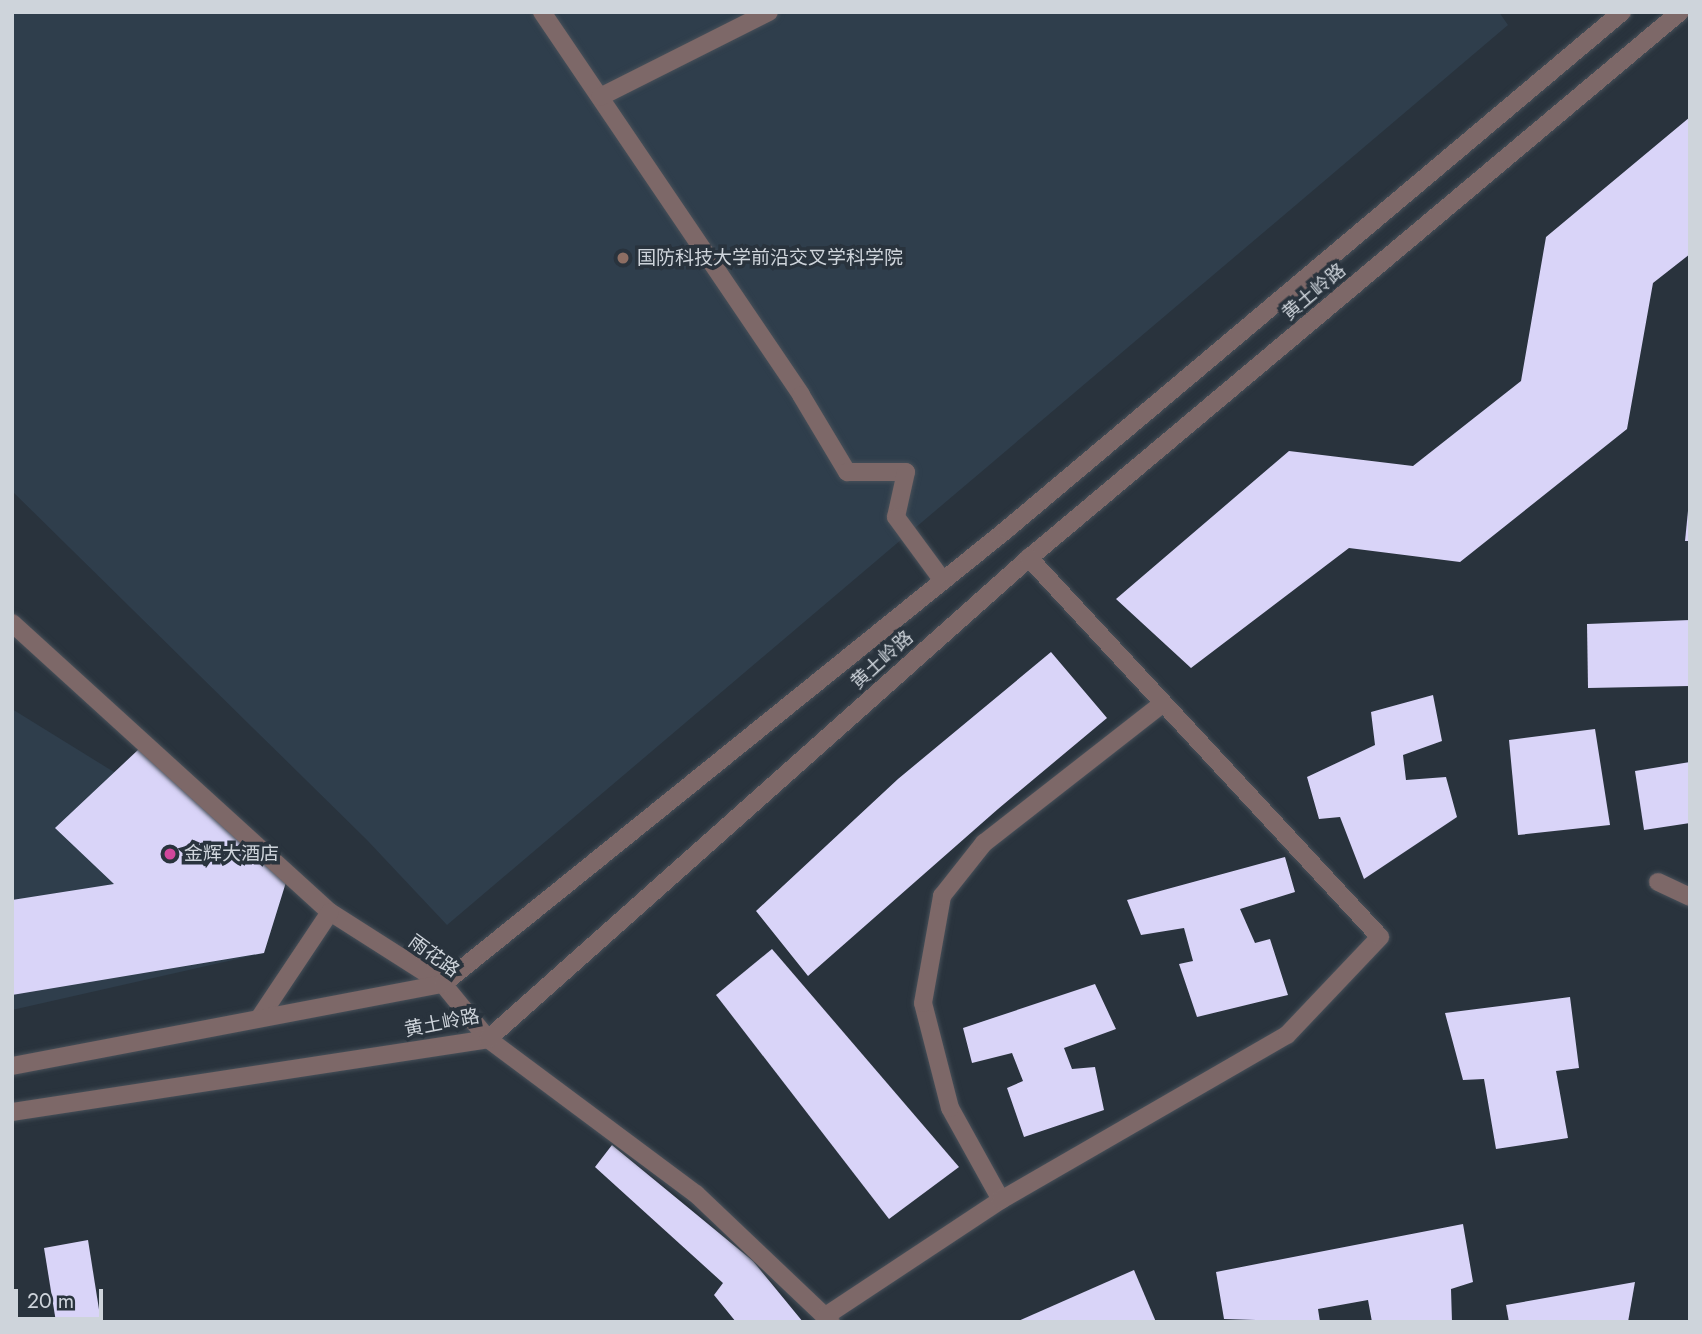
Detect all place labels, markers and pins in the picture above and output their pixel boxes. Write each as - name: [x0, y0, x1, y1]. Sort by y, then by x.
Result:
- place label: 国防科技大学前沿交叉学科学院: [637, 247, 903, 269]
- marker: 国防科技大学前沿交叉学科学院: [615, 250, 631, 266]
- place label: 金辉大酒店: [184, 843, 279, 865]
- marker: 金辉大酒店: [162, 846, 178, 862]

